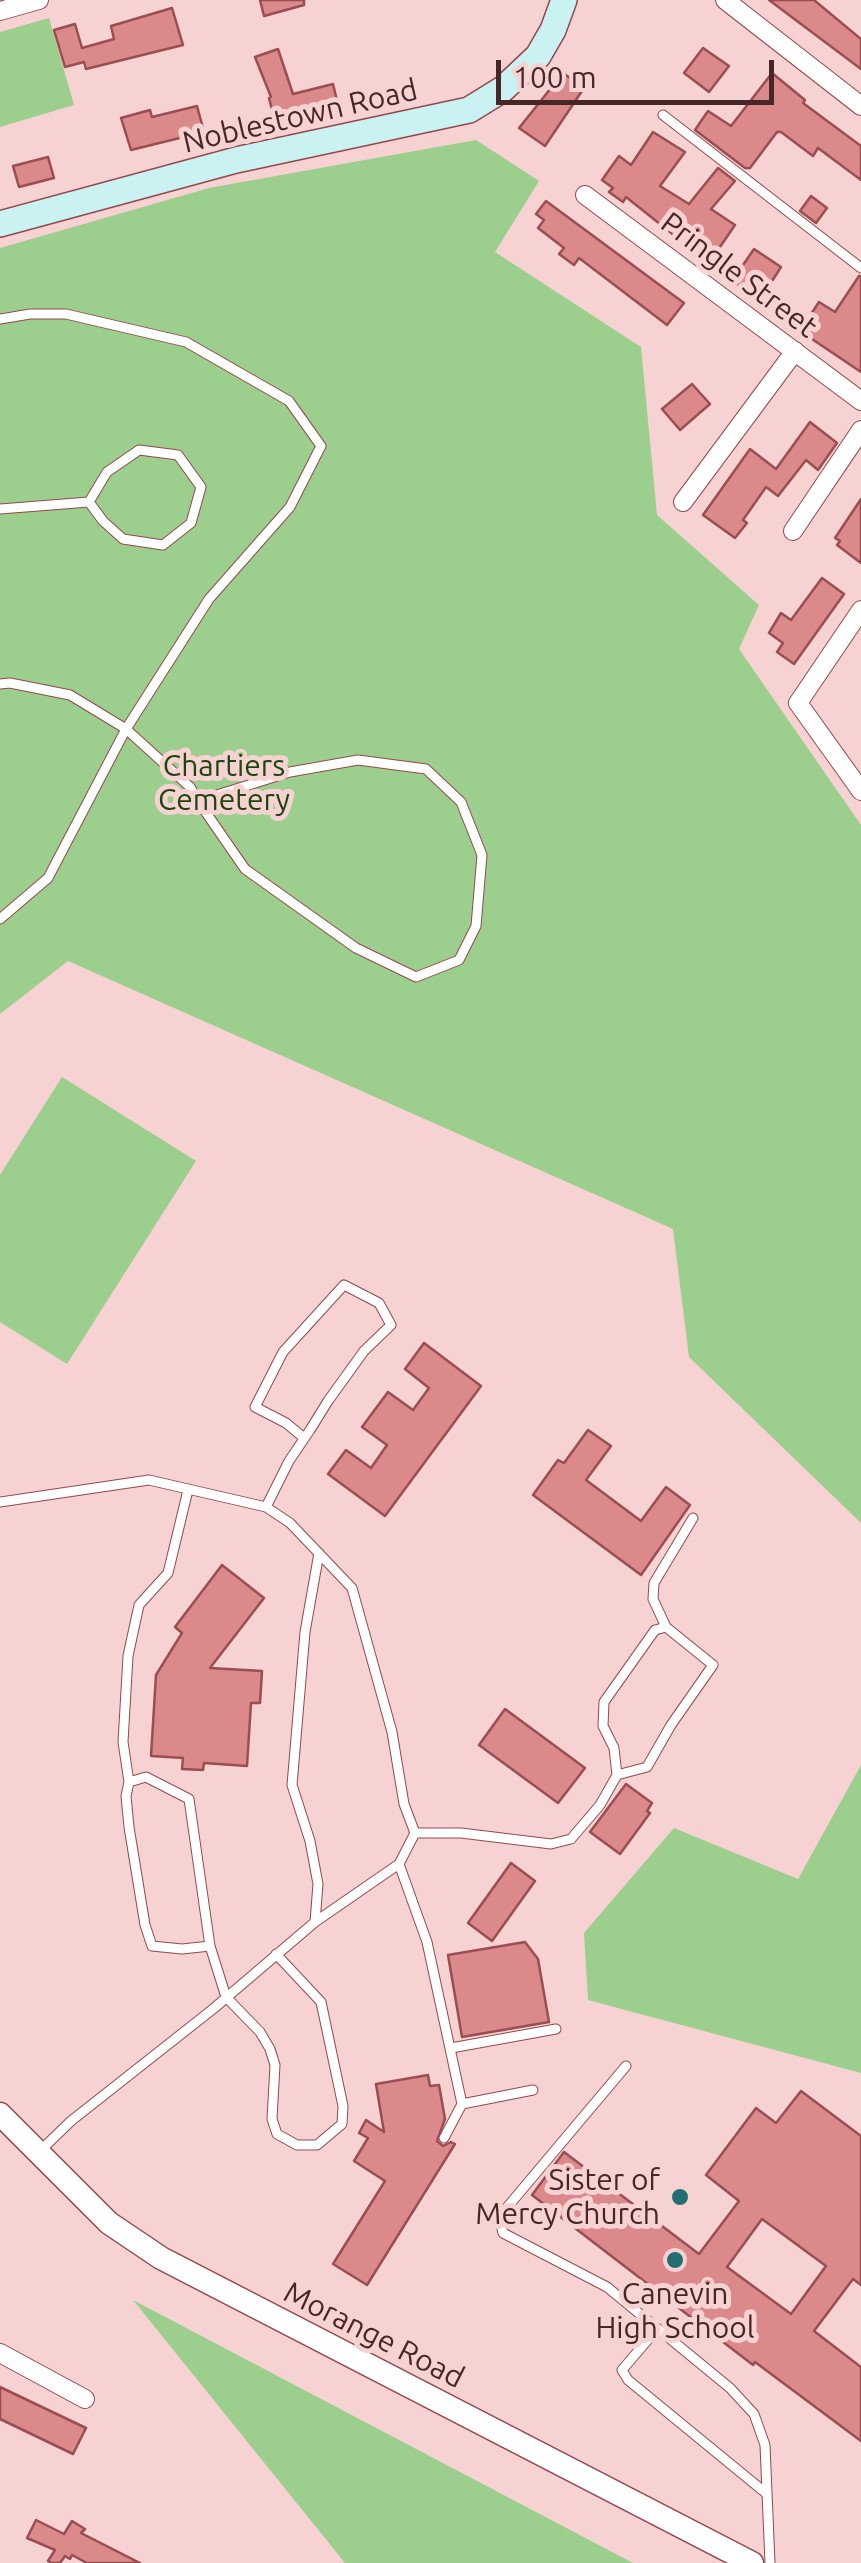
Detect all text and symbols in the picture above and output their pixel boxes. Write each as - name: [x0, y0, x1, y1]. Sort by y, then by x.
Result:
- scale bar: [501, 40, 778, 102]
- text: 100 m: [513, 60, 597, 94]
- street label: Noblestown Road: [179, 72, 421, 160]
- street label: Pringle Street: [654, 205, 824, 345]
- park label: Chartiers Cemetery: [158, 748, 290, 818]
- place label: Sister of Mercy Church: [475, 2162, 660, 2232]
- marker: Sister of Mercy Church: [669, 2186, 691, 2208]
- marker: Canevin High School: [664, 2249, 686, 2271]
- street label: Morange Road: [278, 2274, 470, 2396]
- place label: Canevin High School: [595, 2276, 755, 2346]

